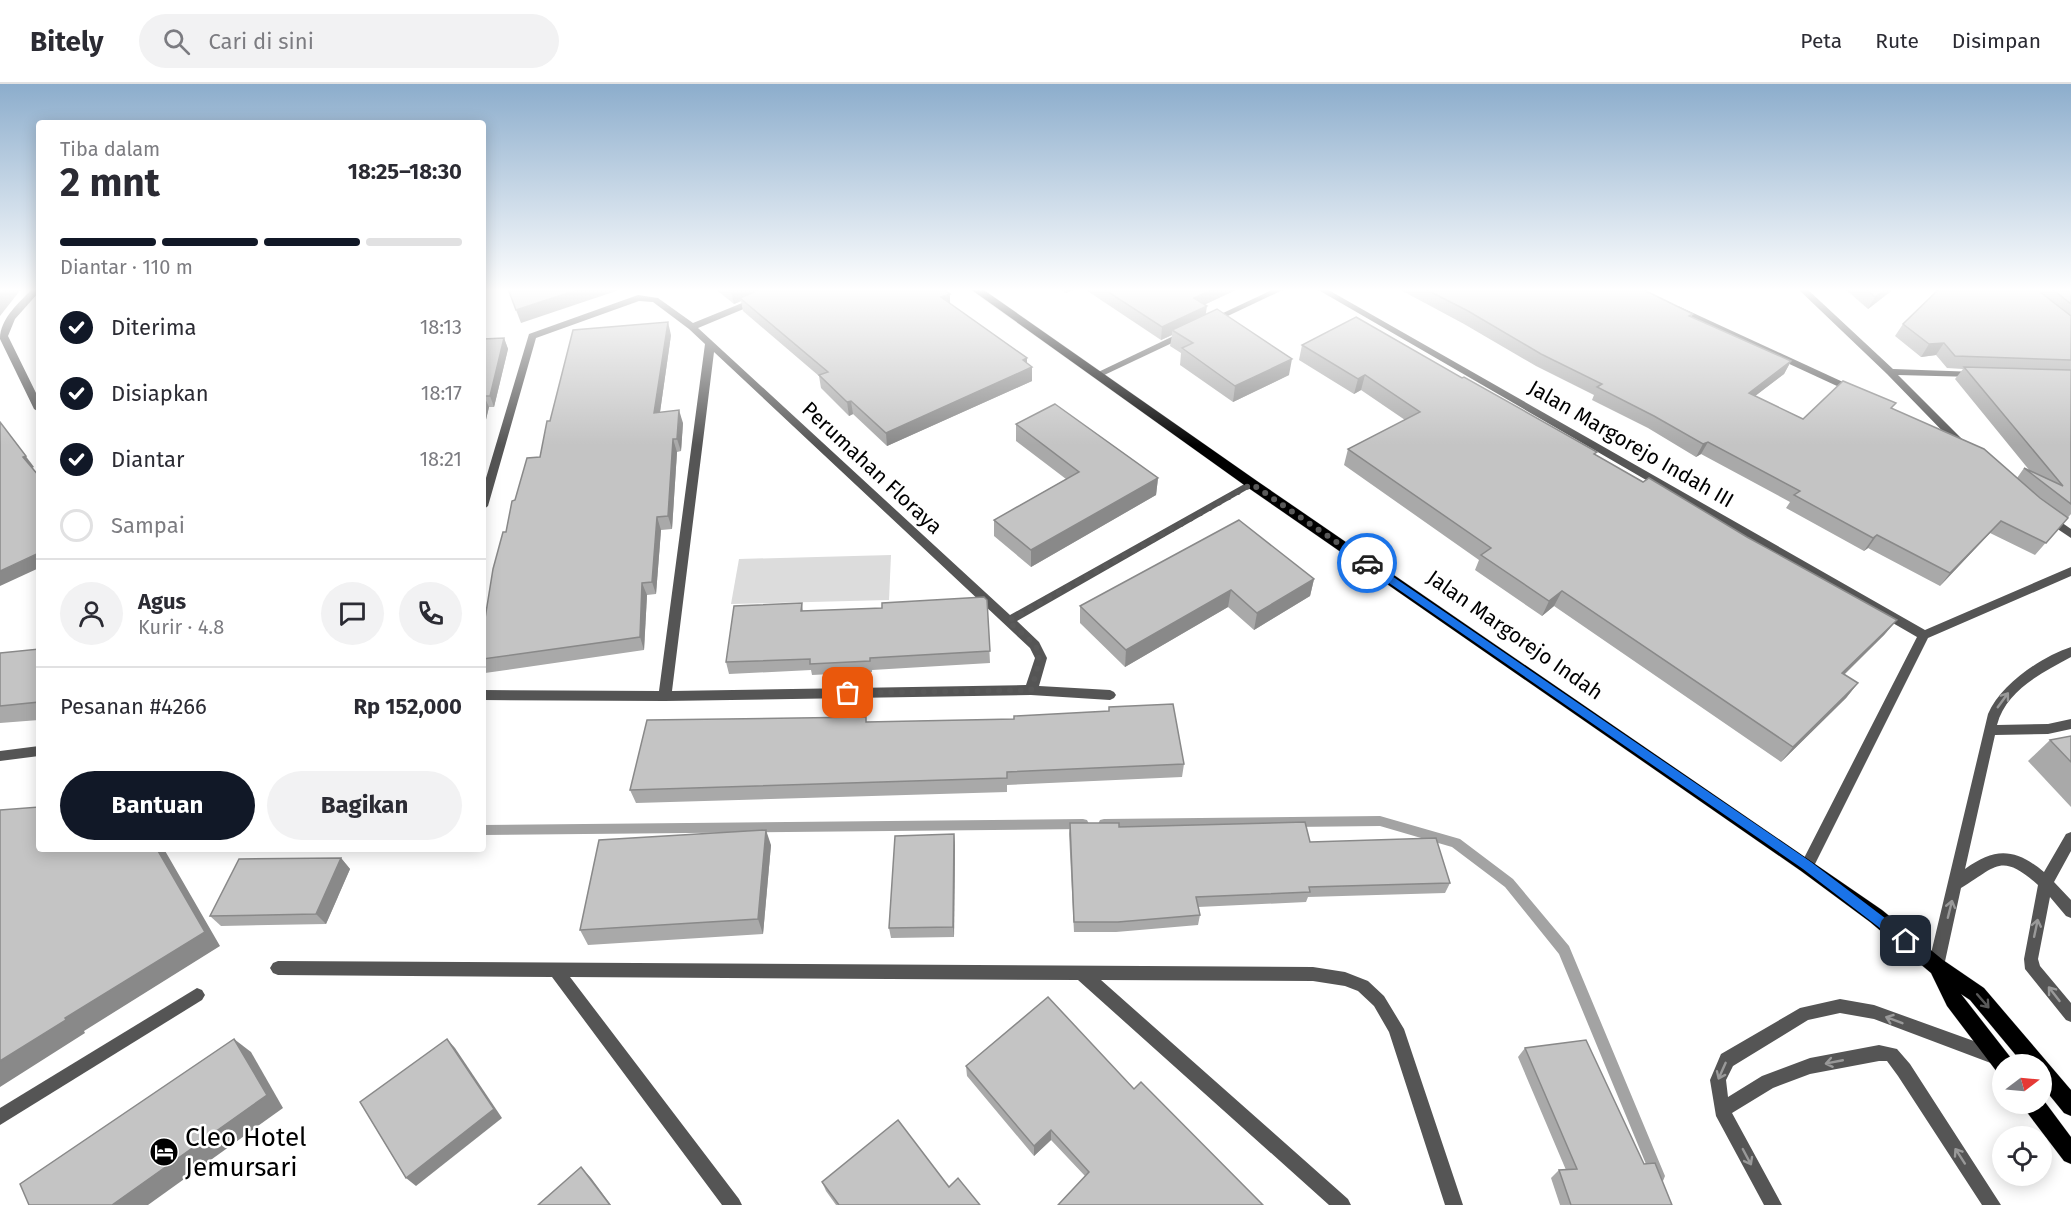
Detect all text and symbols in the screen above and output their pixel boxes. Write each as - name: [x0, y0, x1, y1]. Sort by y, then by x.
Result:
- search box: [139, 14, 559, 68]
- text: Bitely: [30, 25, 103, 58]
- icon: search: [160, 25, 193, 58]
- text: Cari di sini: [208, 28, 314, 55]
- text: Peta: [1800, 28, 1842, 54]
- text: Rute: [1875, 28, 1919, 54]
- text: Disimpan: [1952, 28, 2041, 54]
- text: Tiba dalam: [60, 137, 160, 161]
- text: 18:25–18:30: [348, 158, 462, 185]
- text: 2 mnt: [60, 160, 160, 206]
- text: Diantar · 110 m: [60, 255, 193, 279]
- icon: check: [60, 311, 93, 344]
- text: Diterima: [111, 314, 197, 341]
- text: 18:13: [420, 315, 462, 339]
- street label: Jalan Margorejo Indah III: [1524, 375, 1738, 513]
- icon: check: [60, 377, 93, 410]
- text: Disiapkan: [111, 380, 209, 407]
- text: 18:17: [421, 381, 462, 405]
- street label: Perumahan Floraya: [796, 396, 948, 540]
- icon: check: [60, 443, 93, 476]
- text: Diantar: [111, 446, 184, 473]
- text: 18:21: [419, 447, 462, 471]
- text: Sampai: [111, 512, 185, 539]
- courier: [1337, 533, 1397, 593]
- icon: car: [1351, 547, 1384, 580]
- street label: Jalan Margorejo Indah: [1422, 564, 1608, 706]
- button: person: [60, 582, 123, 645]
- button: chat: [321, 582, 384, 645]
- button: phone: [399, 582, 462, 645]
- text: Agus: [138, 588, 186, 615]
- text: Kurir · 4.8: [138, 615, 224, 639]
- pin: [822, 667, 873, 718]
- icon: bag: [831, 676, 864, 709]
- text: Pesanan #4266: [60, 693, 207, 720]
- text: Rp 152,000: [353, 693, 462, 720]
- one-way arrow: [1997, 693, 2009, 709]
- button: Bantuan: [60, 771, 255, 840]
- button: Bagikan: [267, 771, 462, 840]
- one-way arrow: [1945, 900, 1957, 919]
- pin: [1880, 915, 1931, 966]
- one-way arrow: [2031, 919, 2042, 939]
- icon: home: [1889, 924, 1922, 957]
- one-way arrow: [2048, 987, 2061, 1003]
- one-way arrow: [1976, 993, 1990, 1008]
- one-way arrow: [1886, 1014, 1904, 1025]
- north arrow: [1992, 1054, 2052, 1114]
- map controls: [1992, 1054, 2052, 1186]
- one-way arrow: [1824, 1057, 1844, 1068]
- one-way arrow: [1716, 1061, 1727, 1079]
- place label: Cleo Hotel Jemursari: [185, 1122, 307, 1183]
- button: locate: [1992, 1126, 2052, 1186]
- hotel icon: Cleo Hotel Jemursari: [148, 1136, 180, 1168]
- one-way arrow: [1742, 1148, 1753, 1166]
- one-way arrow: [1954, 1148, 1966, 1165]

